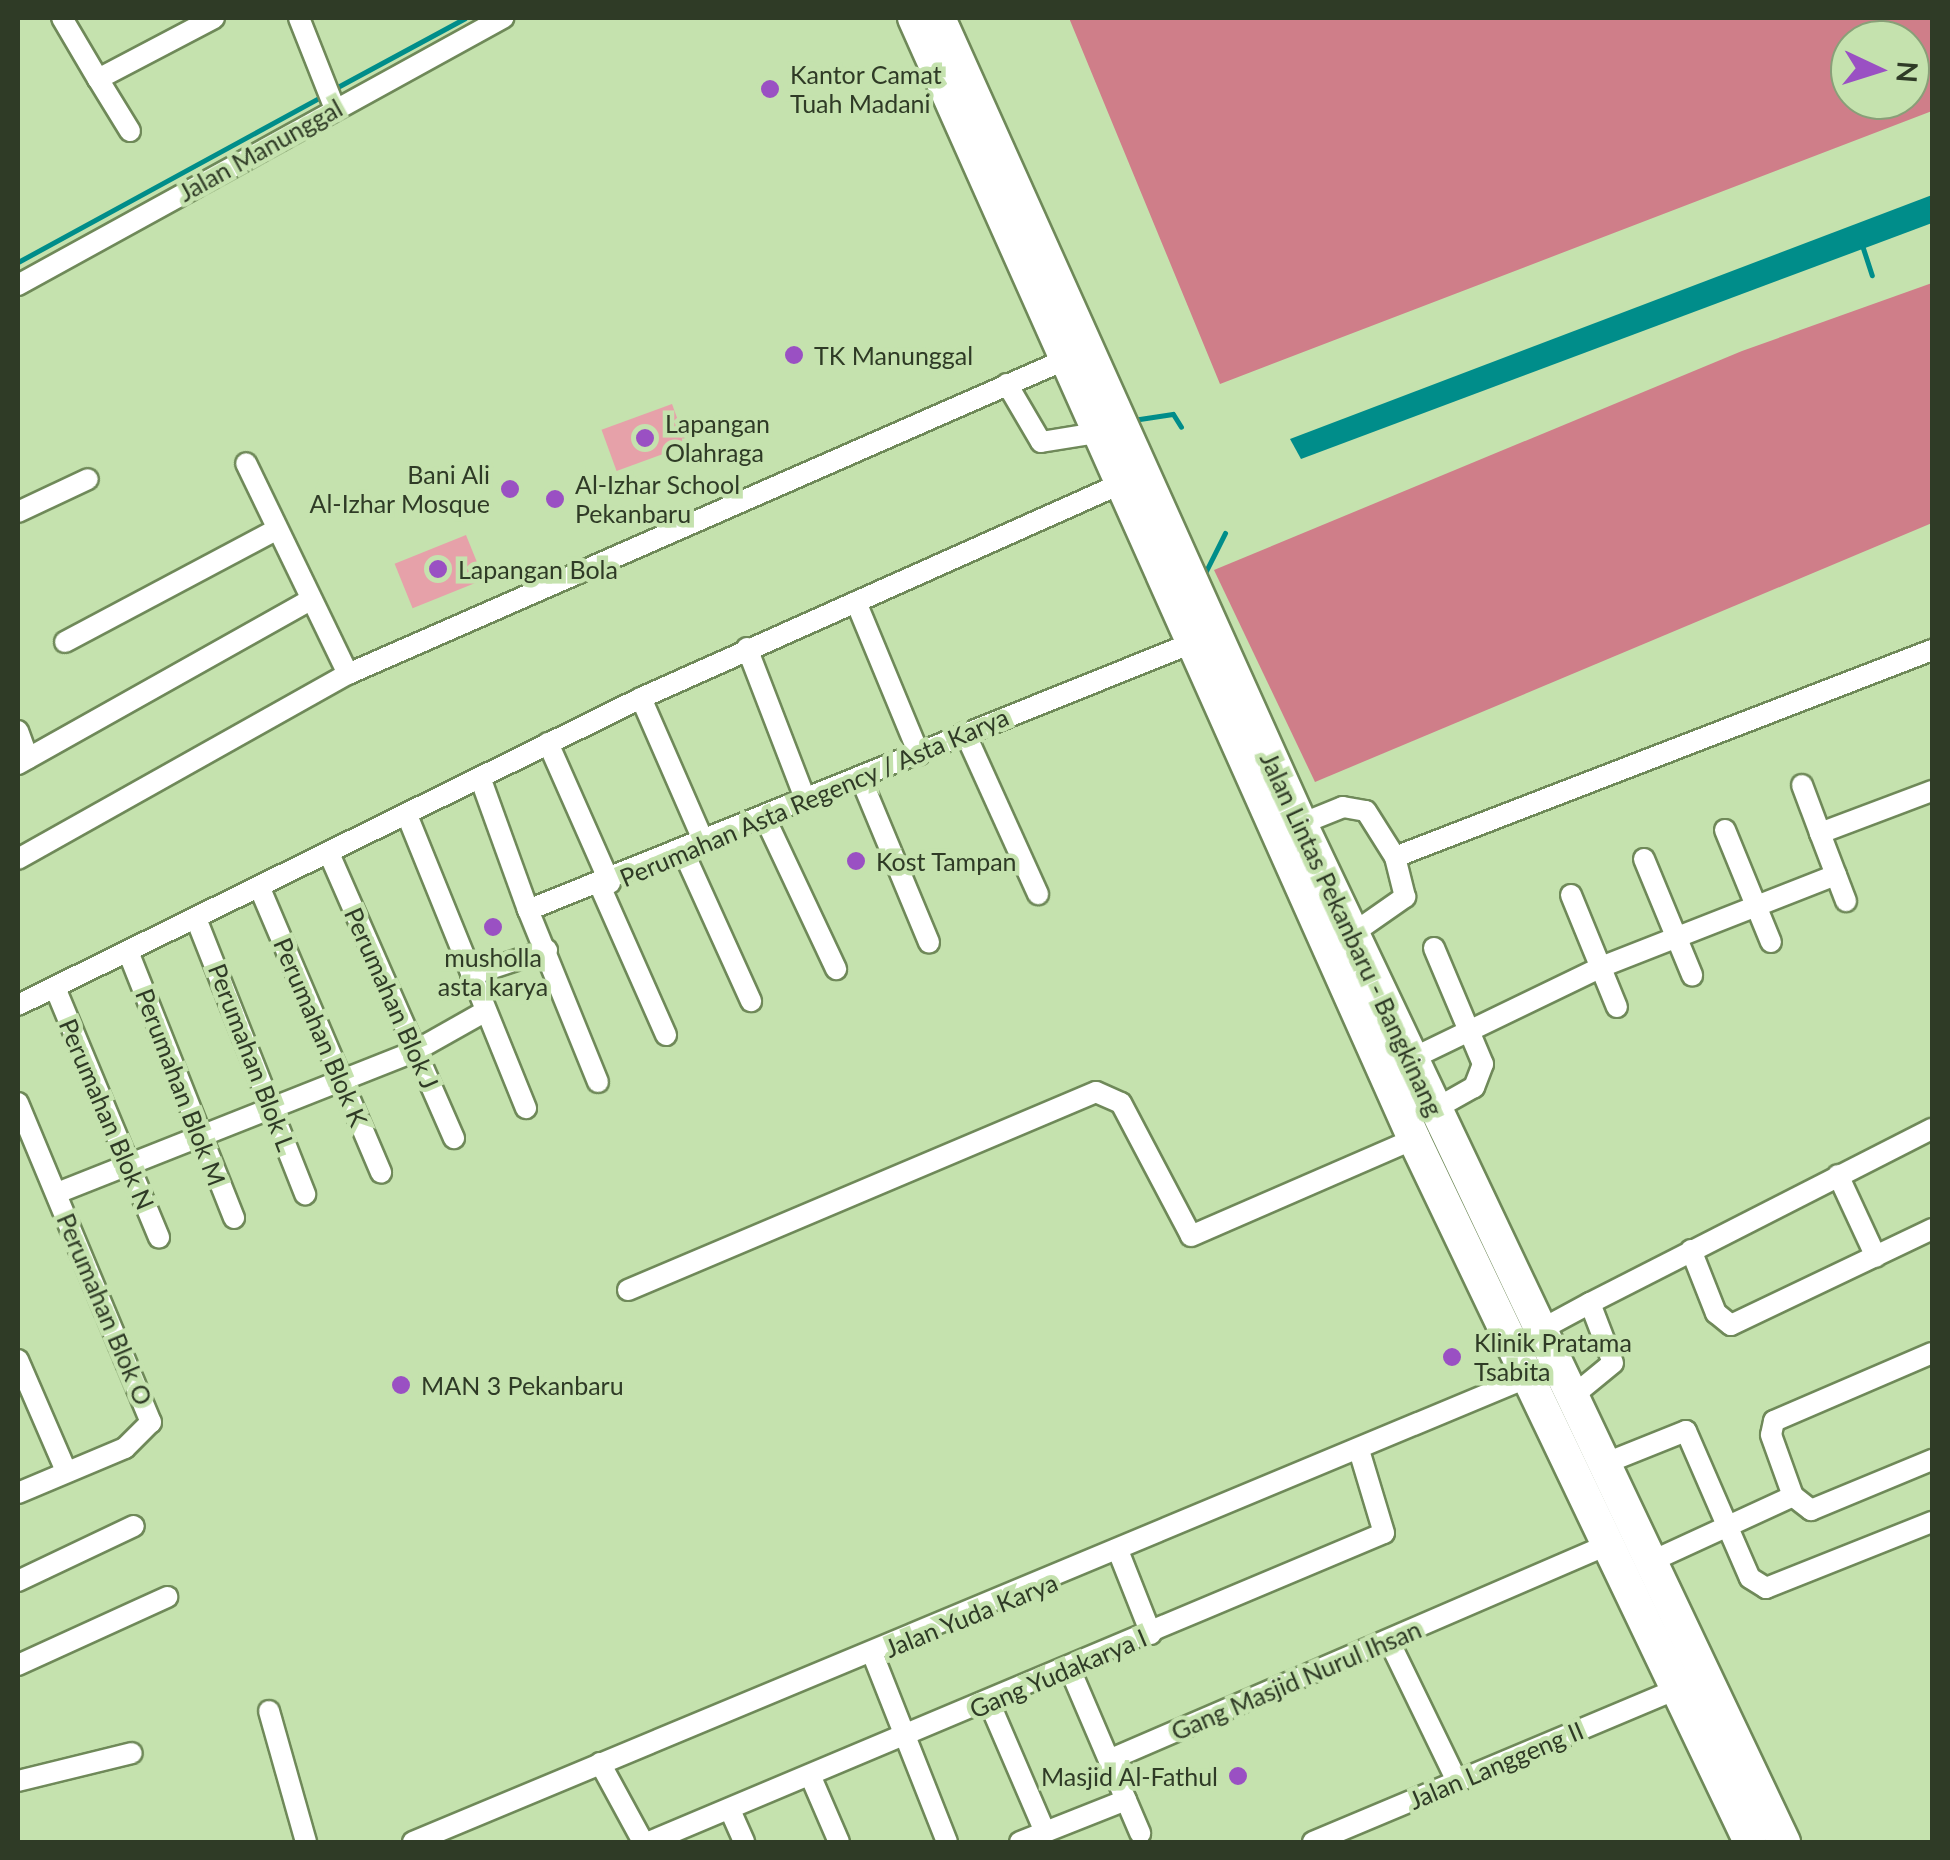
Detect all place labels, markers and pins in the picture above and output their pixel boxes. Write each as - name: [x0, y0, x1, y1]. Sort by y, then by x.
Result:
- place label: Kantor Camat Tuah Madani: [790, 60, 942, 119]
- marker: Kantor Camat Tuah Madani: [759, 78, 781, 100]
- place label: TK Manunggal: [814, 340, 973, 370]
- marker: TK Manunggal: [783, 344, 805, 366]
- place label: Lapangan Olahraga: [665, 409, 770, 468]
- marker: Lapangan Olahraga: [634, 427, 656, 449]
- place label: Bani Ali Al-Izhar Mosque: [309, 460, 490, 519]
- place label: Al-Izhar School Pekanbaru: [575, 470, 741, 529]
- marker: Bani Ali Al-Izhar Mosque: [499, 478, 521, 500]
- marker: Al-Izhar School Pekanbaru: [544, 488, 566, 510]
- place label: Lapangan Bola: [458, 554, 618, 584]
- marker: Lapangan Bola: [427, 558, 449, 580]
- place label: Kost Tampan: [876, 846, 1017, 876]
- marker: Kost Tampan: [845, 850, 867, 872]
- marker: musholla asta karya: [482, 916, 504, 938]
- place label: musholla asta karya: [438, 943, 548, 1002]
- place label: Klinik Pratama Tsabita: [1474, 1328, 1632, 1387]
- marker: Klinik Pratama Tsabita: [1439, 1344, 1465, 1370]
- place label: MAN 3 Pekanbaru: [421, 1370, 624, 1400]
- marker: MAN 3 Pekanbaru: [390, 1374, 412, 1396]
- place label: Masjid Al-Fathul: [1040, 1761, 1218, 1791]
- marker: Masjid Al-Fathul: [1227, 1765, 1249, 1787]

